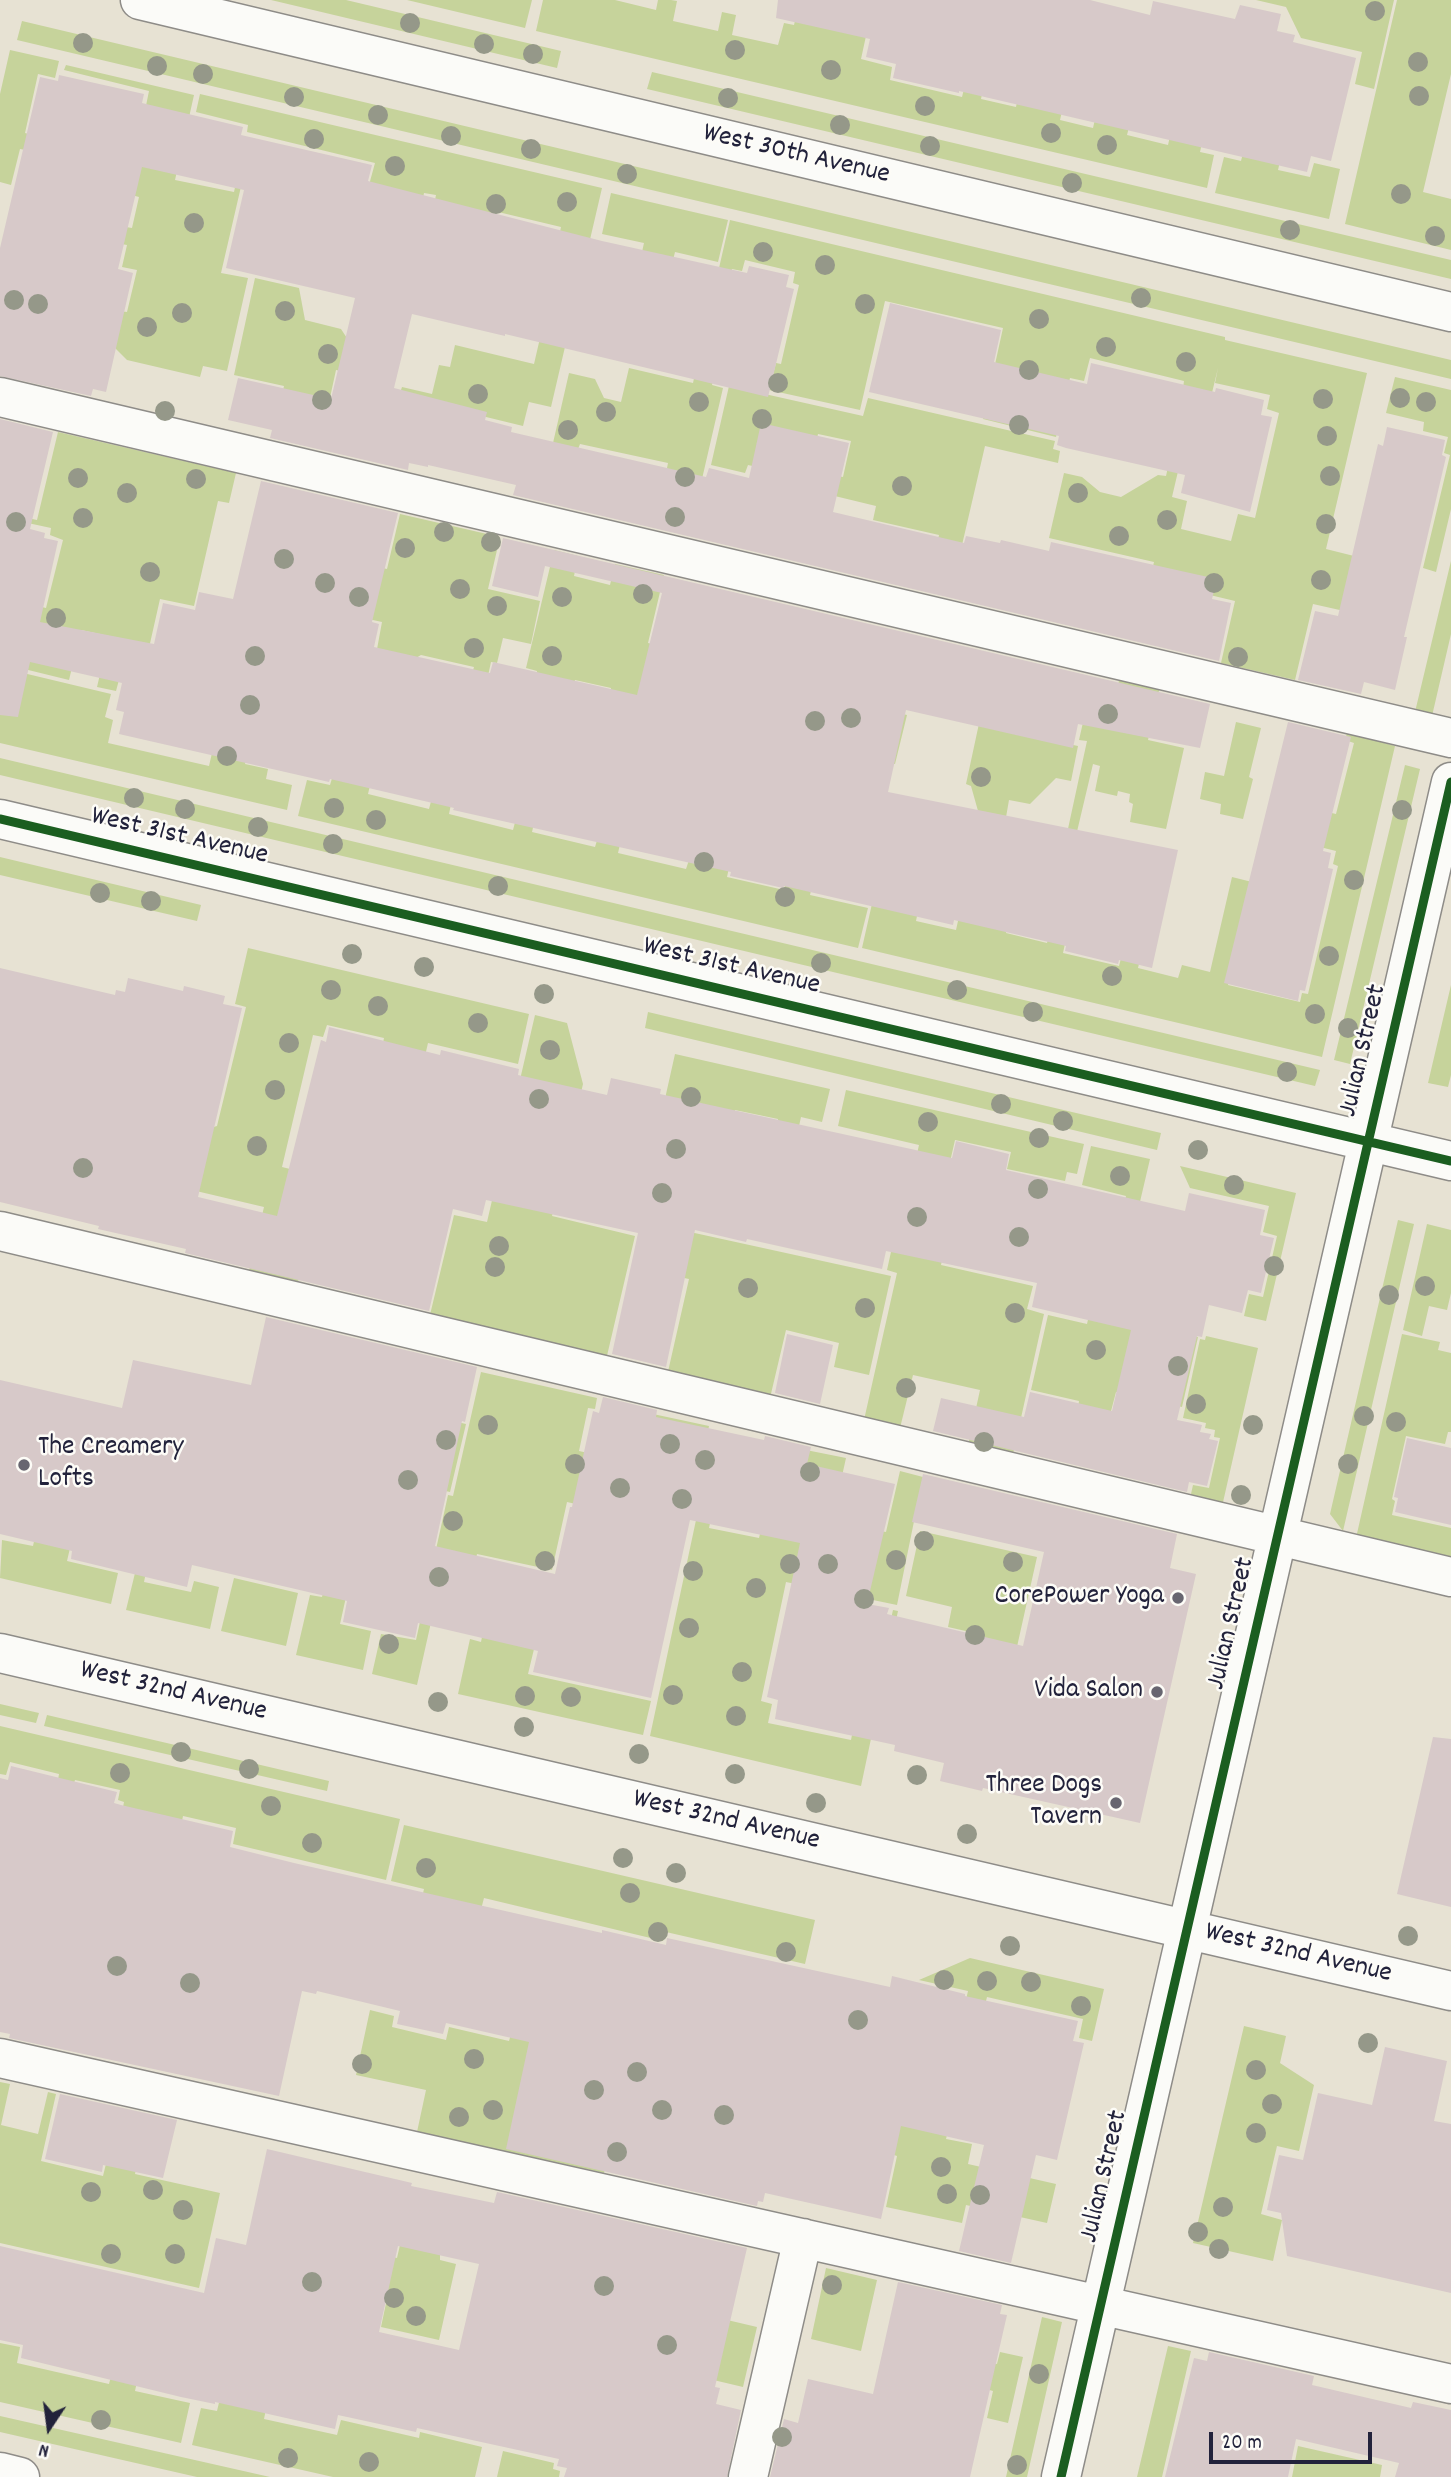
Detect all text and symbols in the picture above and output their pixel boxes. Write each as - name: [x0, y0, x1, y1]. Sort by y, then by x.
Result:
- street label: West 30th Avenue: [699, 118, 893, 194]
- street label: West 31st Avenue: [87, 801, 271, 875]
- street label: West 31st Avenue: [639, 931, 823, 1005]
- street label: Julian Street: [1333, 982, 1397, 1120]
- place label: The Creamery Lofts: [38, 1432, 184, 1498]
- marker: The Creamery Lofts: [16, 1457, 32, 1473]
- street label: Julian Street: [1201, 1555, 1265, 1693]
- place label: CorePower Yoga: [995, 1581, 1164, 1615]
- marker: CorePower Yoga: [1170, 1590, 1186, 1606]
- street label: West 32nd Avenue: [76, 1655, 270, 1731]
- place label: Vida Salon: [1034, 1675, 1143, 1709]
- marker: Vida Salon: [1149, 1684, 1165, 1700]
- place label: Three Dogs Tavern: [986, 1770, 1102, 1836]
- street label: West 32nd Avenue: [629, 1784, 823, 1860]
- marker: Three Dogs Tavern: [1108, 1795, 1124, 1811]
- street label: West 32nd Avenue: [1201, 1917, 1395, 1993]
- street label: Julian Street: [1074, 2108, 1138, 2246]
- north arrow: [14, 2393, 84, 2463]
- scale bar: [1213, 2418, 1376, 2462]
- text: 20 m: [1222, 2429, 1262, 2459]
- text: N: [37, 2435, 52, 2463]

